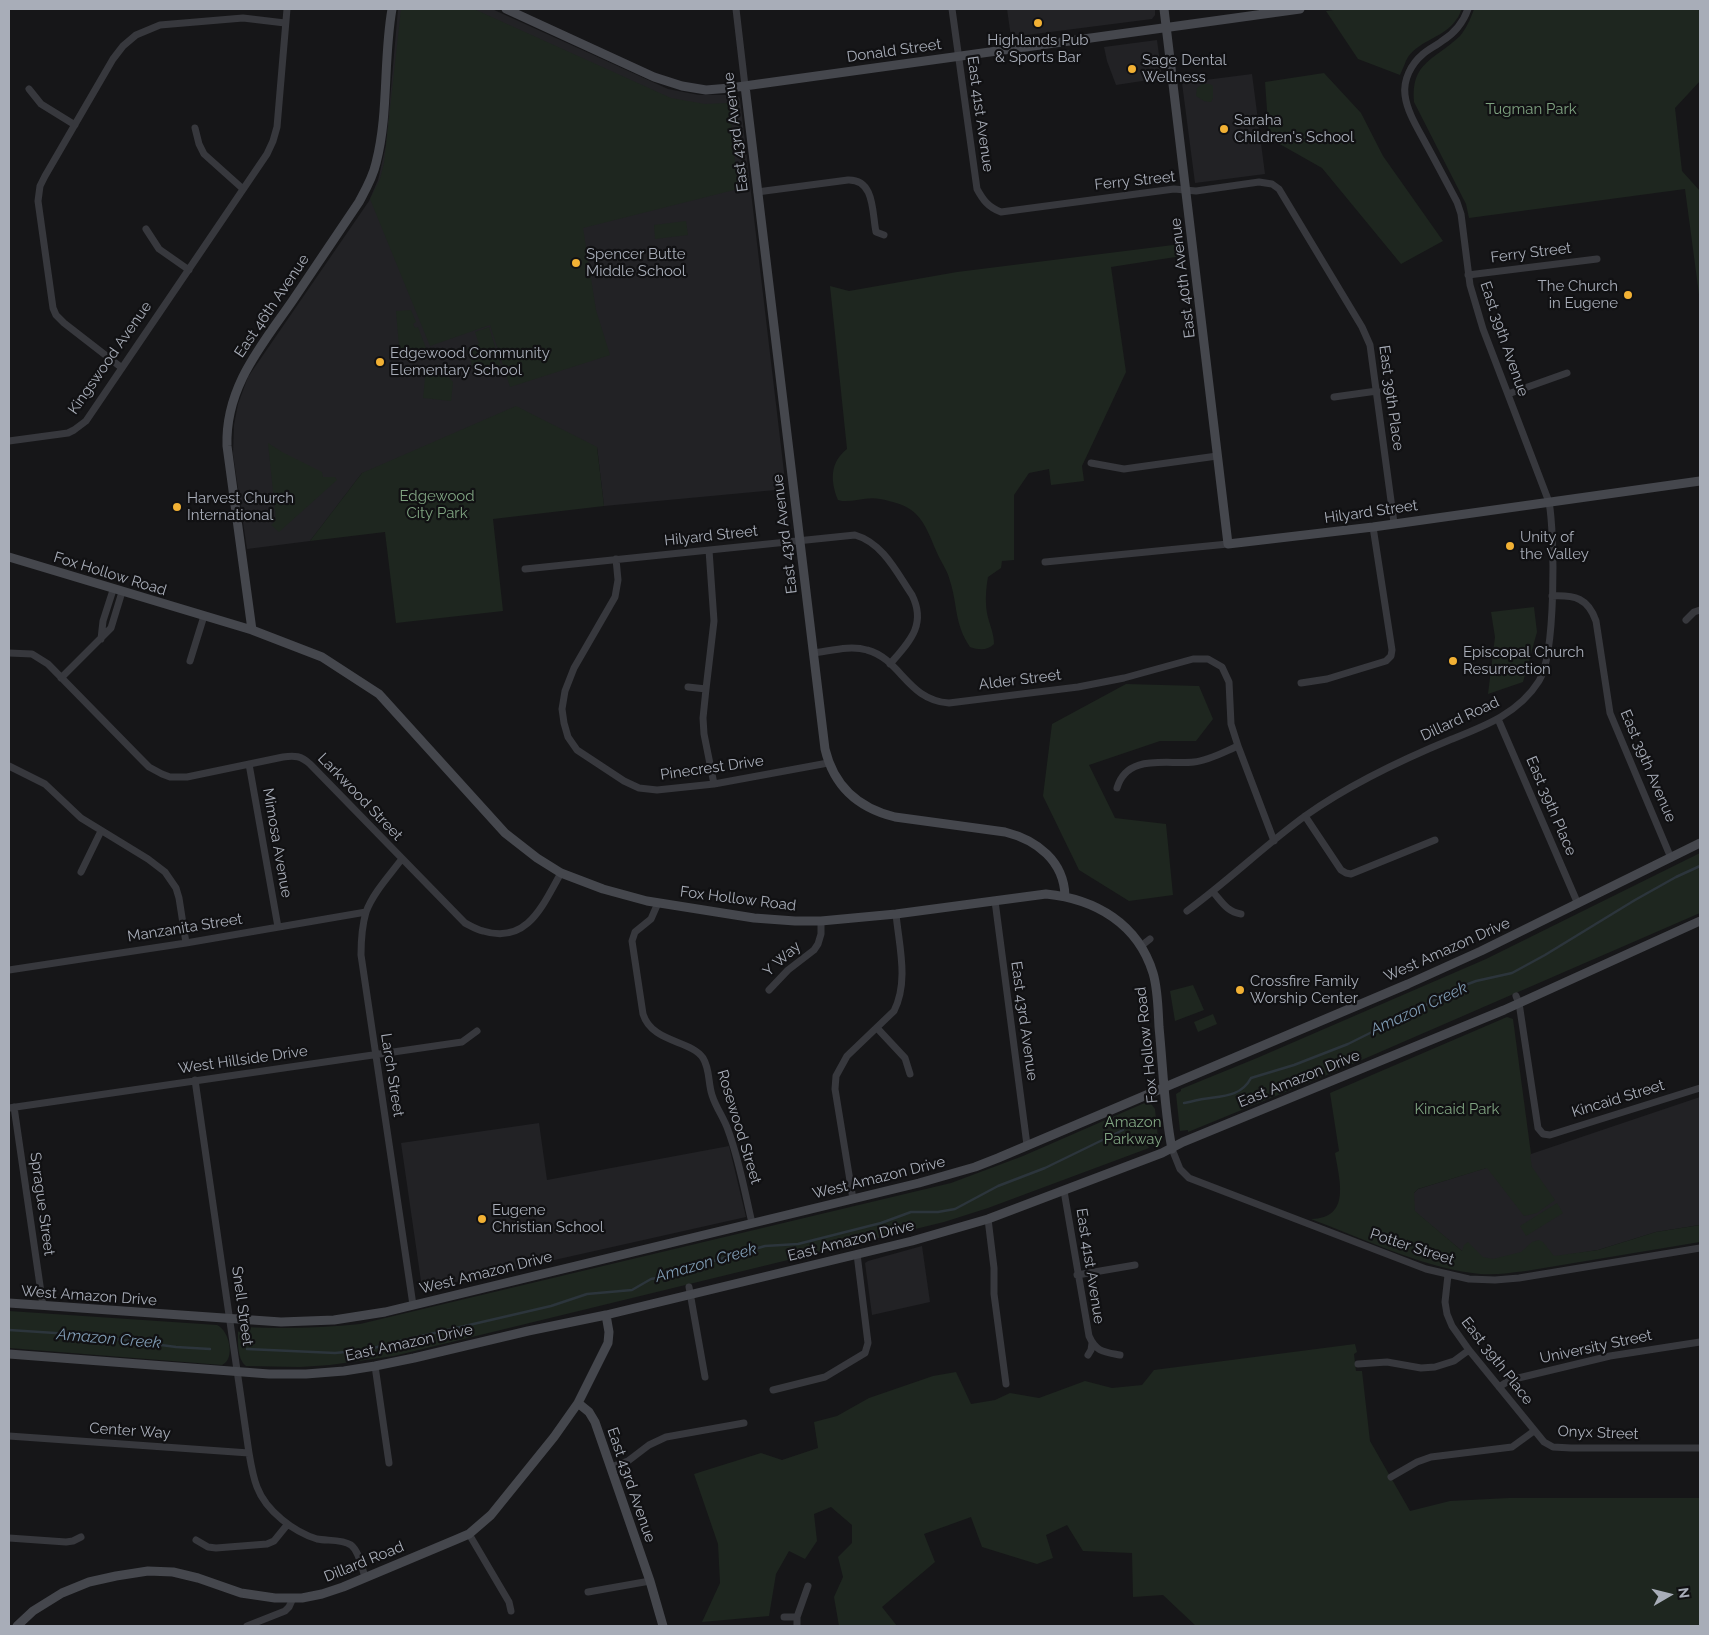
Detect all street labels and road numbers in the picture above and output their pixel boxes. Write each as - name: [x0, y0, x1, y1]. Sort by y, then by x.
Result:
- street label: Donald Street: [846, 35, 942, 67]
- street label: East 41st Avenue: [963, 55, 997, 173]
- street label: East 43rd Avenue: [720, 71, 752, 193]
- street label: Ferry Street: [1094, 168, 1176, 194]
- street label: East 40th Avenue: [1167, 217, 1199, 339]
- street label: Ferry Street: [1490, 239, 1572, 267]
- street label: East 46th Avenue: [231, 251, 313, 361]
- street label: East 39th Avenue: [1476, 279, 1532, 399]
- street label: Kingswood Avenue: [64, 298, 156, 418]
- street label: East 39th Place: [1375, 344, 1407, 452]
- street label: East 43rd Avenue: [769, 473, 801, 595]
- street label: Hilyard Street: [1323, 497, 1419, 527]
- street label: Hilyard Street: [663, 522, 759, 550]
- street label: Fox Hollow Road: [51, 548, 169, 600]
- street label: Alder Street: [978, 666, 1062, 694]
- street label: Dillard Road: [1418, 693, 1502, 745]
- street label: East 39th Avenue: [1616, 707, 1680, 825]
- street label: Larkwood Street: [314, 750, 406, 844]
- street label: Pinecrest Drive: [659, 752, 765, 784]
- street label: East 39th Place: [1522, 754, 1580, 858]
- street label: Mimosa Avenue: [258, 787, 296, 899]
- street label: Fox Hollow Road: [679, 883, 797, 915]
- street label: Manzanita Street: [126, 910, 244, 946]
- street label: West Amazon Drive: [1381, 914, 1513, 986]
- street label: Y Way: [759, 937, 805, 981]
- street label: East 43rd Avenue: [1007, 960, 1041, 1082]
- street label: Fox Hollow Road: [1132, 986, 1162, 1104]
- street label: Larch Street: [377, 1032, 407, 1118]
- street label: West Hillside Drive: [177, 1042, 309, 1078]
- street label: East Amazon Drive: [1235, 1046, 1363, 1112]
- street label: Rosewood Street: [713, 1068, 765, 1186]
- street label: Kincaid Street: [1569, 1076, 1667, 1122]
- street label: Sprague Street: [26, 1151, 58, 1257]
- street label: West Amazon Drive: [811, 1153, 947, 1203]
- street label: East 41st Avenue: [1072, 1207, 1108, 1325]
- street label: East Amazon Drive: [786, 1217, 916, 1265]
- street label: Potter Street: [1368, 1225, 1456, 1269]
- street label: West Amazon Drive: [418, 1248, 554, 1298]
- street label: Snell Street: [228, 1265, 256, 1347]
- street label: West Amazon Drive: [20, 1282, 158, 1310]
- street label: East 39th Place: [1457, 1314, 1537, 1408]
- street label: East Amazon Drive: [344, 1321, 474, 1365]
- street label: University Street: [1538, 1326, 1654, 1368]
- street label: Center Way: [89, 1419, 171, 1443]
- street label: Onyx Street: [1557, 1423, 1639, 1443]
- street label: East 43rd Avenue: [603, 1425, 659, 1545]
- street label: Dillard Road: [321, 1538, 407, 1586]

